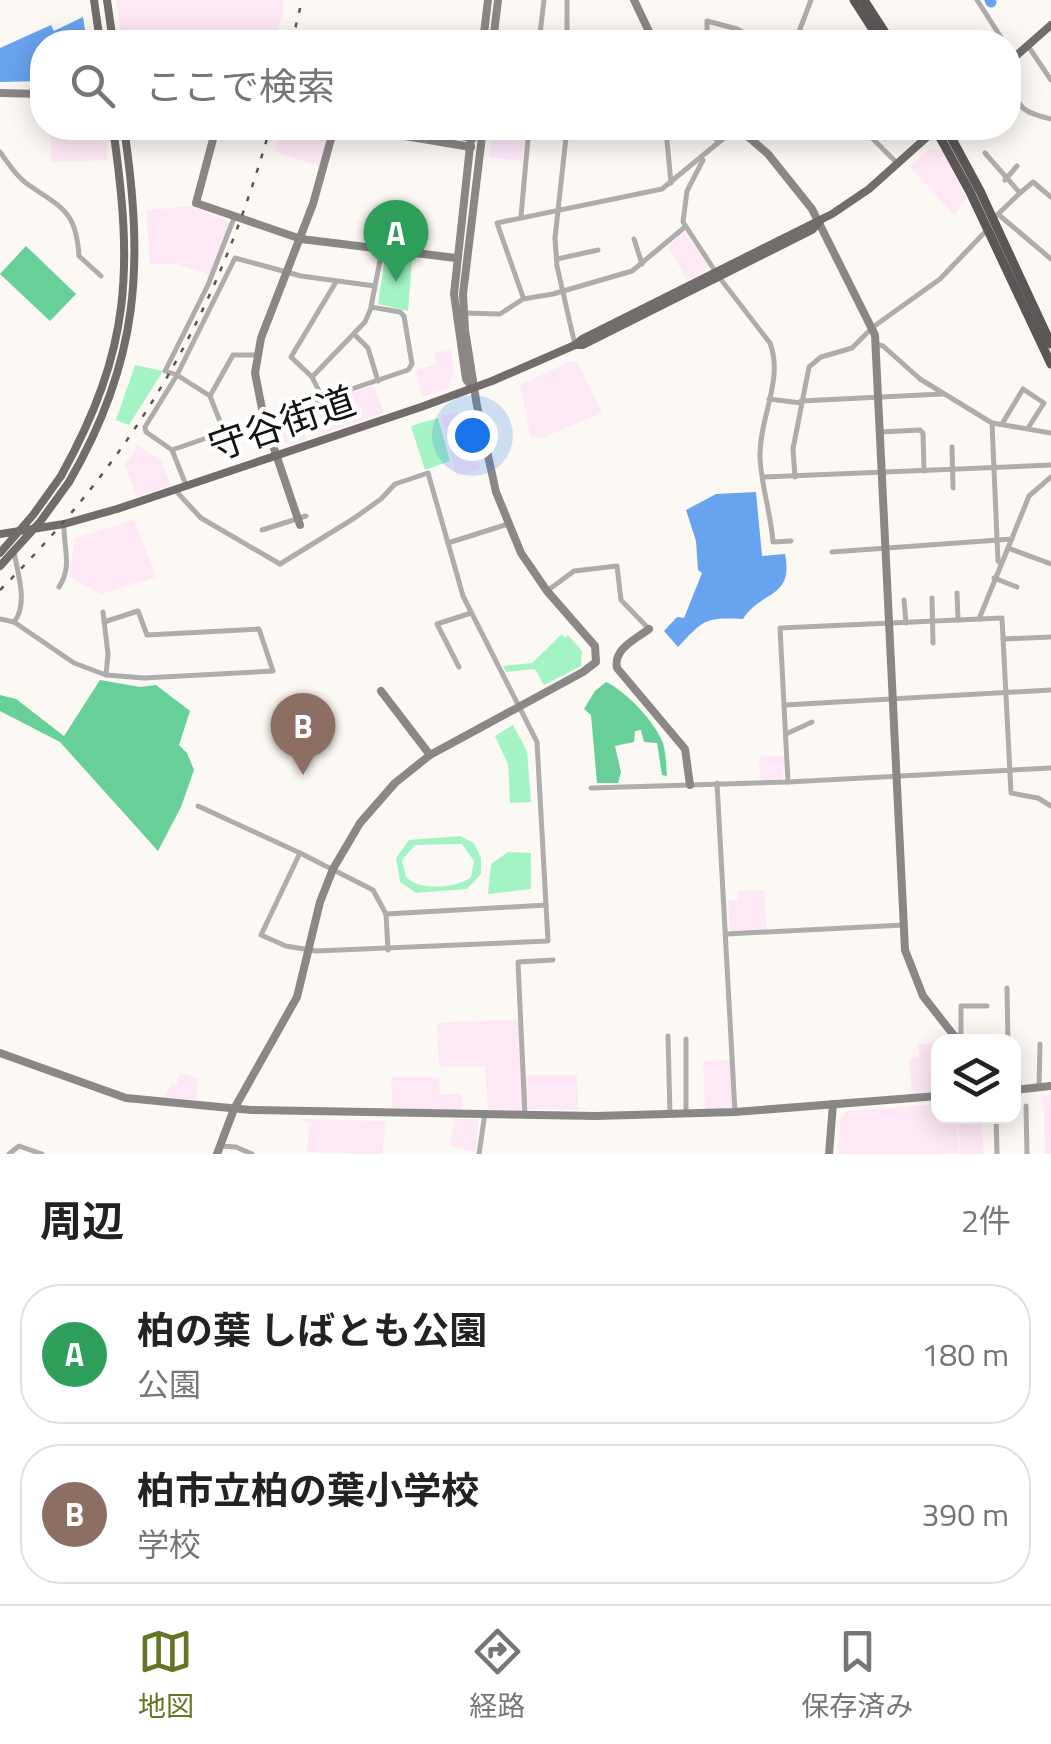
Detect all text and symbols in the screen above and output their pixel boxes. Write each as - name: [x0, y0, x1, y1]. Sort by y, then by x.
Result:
- search box: [30, 30, 1021, 140]
- text: ここで検索: [145, 57, 335, 115]
- icon: search: [65, 58, 120, 113]
- pin: A: [364, 200, 428, 282]
- street label: 守谷街道: [200, 371, 363, 475]
- your location: [447, 410, 498, 461]
- pin: B: [270, 692, 336, 775]
- map controls: [931, 1034, 1021, 1124]
- button: layers: [931, 1034, 1021, 1124]
- text: 周辺: [40, 1188, 124, 1252]
- text: 2件: [961, 1196, 1011, 1244]
- text: 柏の葉 しばとも公園: [137, 1301, 487, 1359]
- text: A: [65, 1330, 84, 1378]
- text: 180 m: [921, 1330, 1009, 1378]
- text: 公園: [137, 1360, 201, 1408]
- text: 柏市立柏の葉小学校: [137, 1461, 479, 1519]
- text: B: [65, 1490, 84, 1538]
- text: 390 m: [921, 1490, 1009, 1538]
- text: 学校: [137, 1520, 201, 1568]
- tab: 地図: [138, 1624, 194, 1727]
- tab: 経路: [469, 1624, 525, 1727]
- tab: 保存済み: [801, 1624, 913, 1727]

